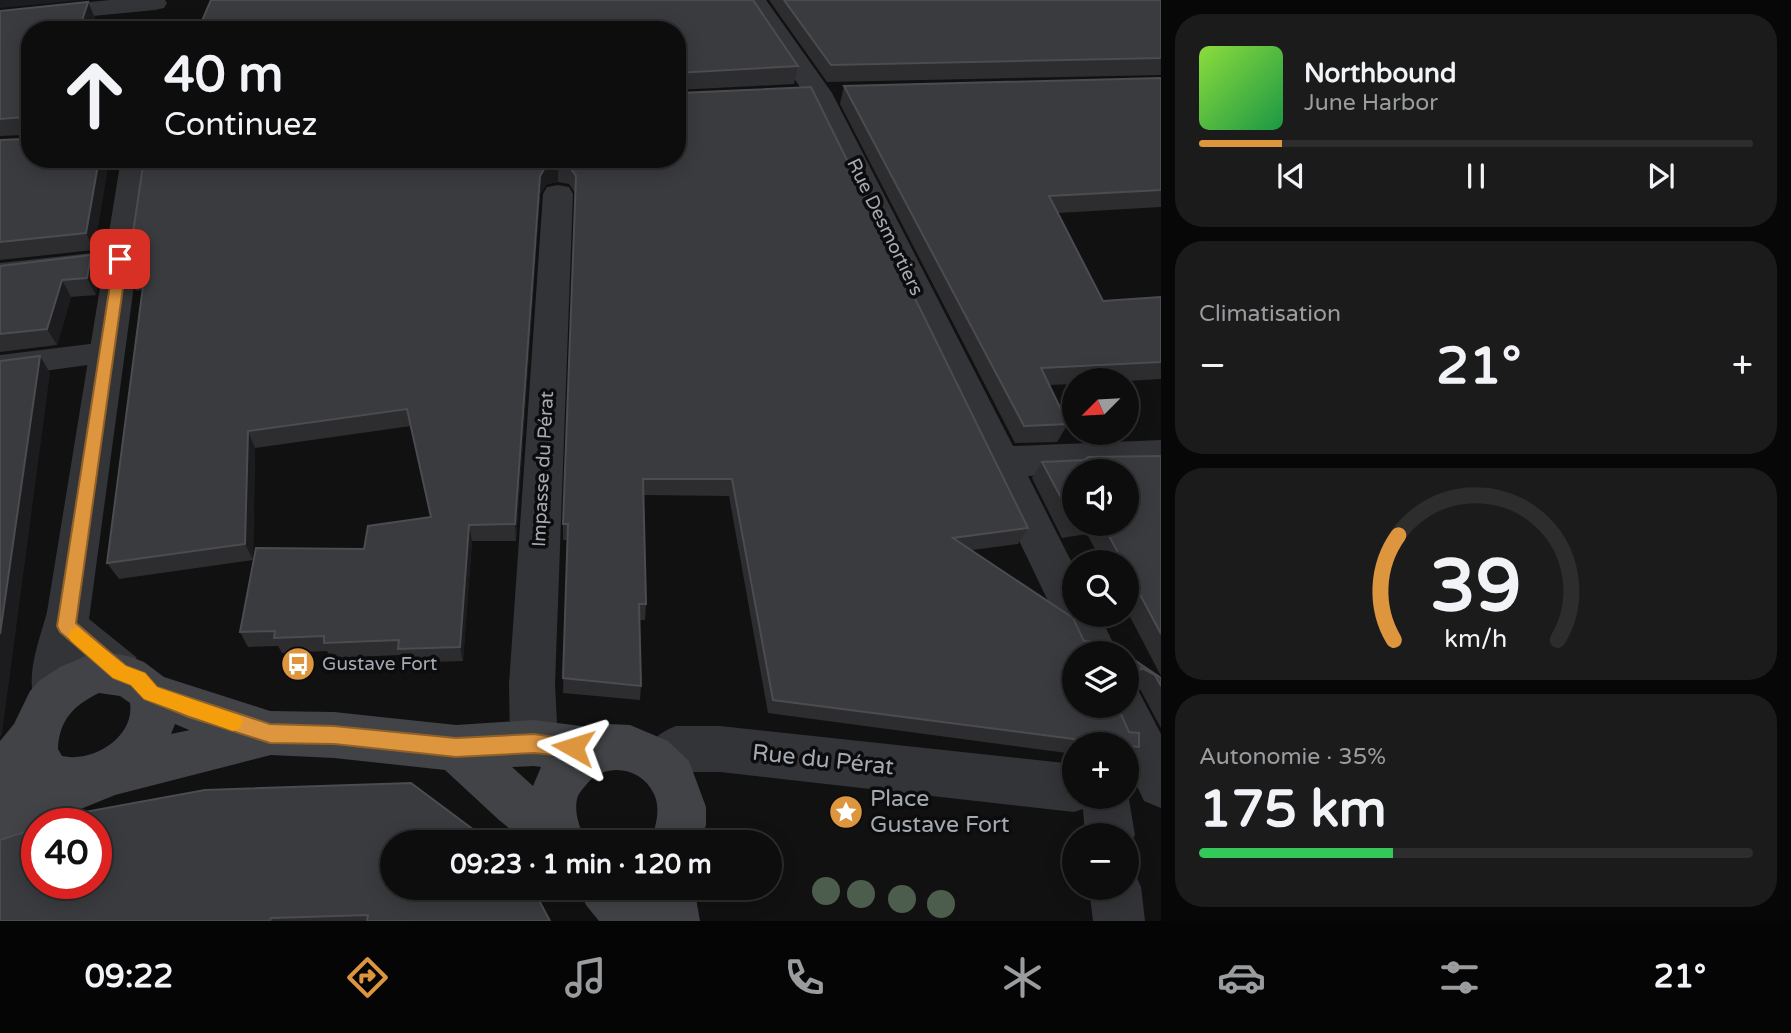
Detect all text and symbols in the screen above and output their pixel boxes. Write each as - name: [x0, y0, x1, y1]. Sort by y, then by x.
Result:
- text: 40 m: [164, 46, 283, 105]
- icon: ahead: [49, 49, 140, 140]
- text: Northbound: [1304, 58, 1456, 89]
- text: June Harbor: [1304, 89, 1438, 117]
- text: Continuez: [164, 106, 317, 144]
- street label: Rue Desmortiers: [842, 155, 928, 299]
- icon: previous: [1272, 157, 1310, 195]
- icon: pause: [1457, 157, 1495, 195]
- icon: next: [1642, 157, 1680, 195]
- pin: [90, 229, 150, 289]
- icon: arrive: [101, 240, 139, 278]
- text: Climatisation: [1199, 300, 1341, 328]
- text: 21°: [1436, 335, 1521, 398]
- text: −: [1199, 343, 1226, 389]
- text: +: [1732, 343, 1753, 389]
- north arrow: [1062, 368, 1139, 444]
- map controls: [1062, 368, 1139, 900]
- street label: Impasse du Pérat: [528, 391, 558, 547]
- button: sound: [1062, 459, 1139, 536]
- text: 39: [1430, 543, 1522, 631]
- button: search: [1062, 550, 1139, 627]
- text: km/h: [1445, 624, 1507, 654]
- button: layers: [1062, 641, 1139, 718]
- bus stop icon: Gustave Fort: [279, 645, 317, 683]
- place label: Gustave Fort: [322, 653, 437, 675]
- position arrow: [536, 710, 610, 784]
- button: +: [1062, 732, 1139, 809]
- street label: Rue du Pérat: [751, 739, 895, 781]
- text: Autonomie · 35%: [1199, 743, 1386, 771]
- text: 175 km: [1199, 778, 1387, 841]
- place label: Place Gustave Fort: [870, 785, 1010, 839]
- place icon: Place Gustave Fort: [827, 793, 865, 831]
- speed limit sign: 40: [21, 808, 112, 899]
- button: −: [1062, 823, 1139, 900]
- text: 09:23 · 1 min · 120 m: [450, 849, 712, 880]
- icon: directions: [343, 953, 392, 1002]
- icon: music: [561, 953, 610, 1002]
- icon: phone: [780, 953, 829, 1002]
- icon: climate: [998, 953, 1047, 1002]
- icon: car: [1217, 953, 1266, 1002]
- icon: filters: [1435, 953, 1484, 1002]
- text: 09:22: [85, 958, 173, 996]
- text: 21°: [1654, 958, 1706, 996]

